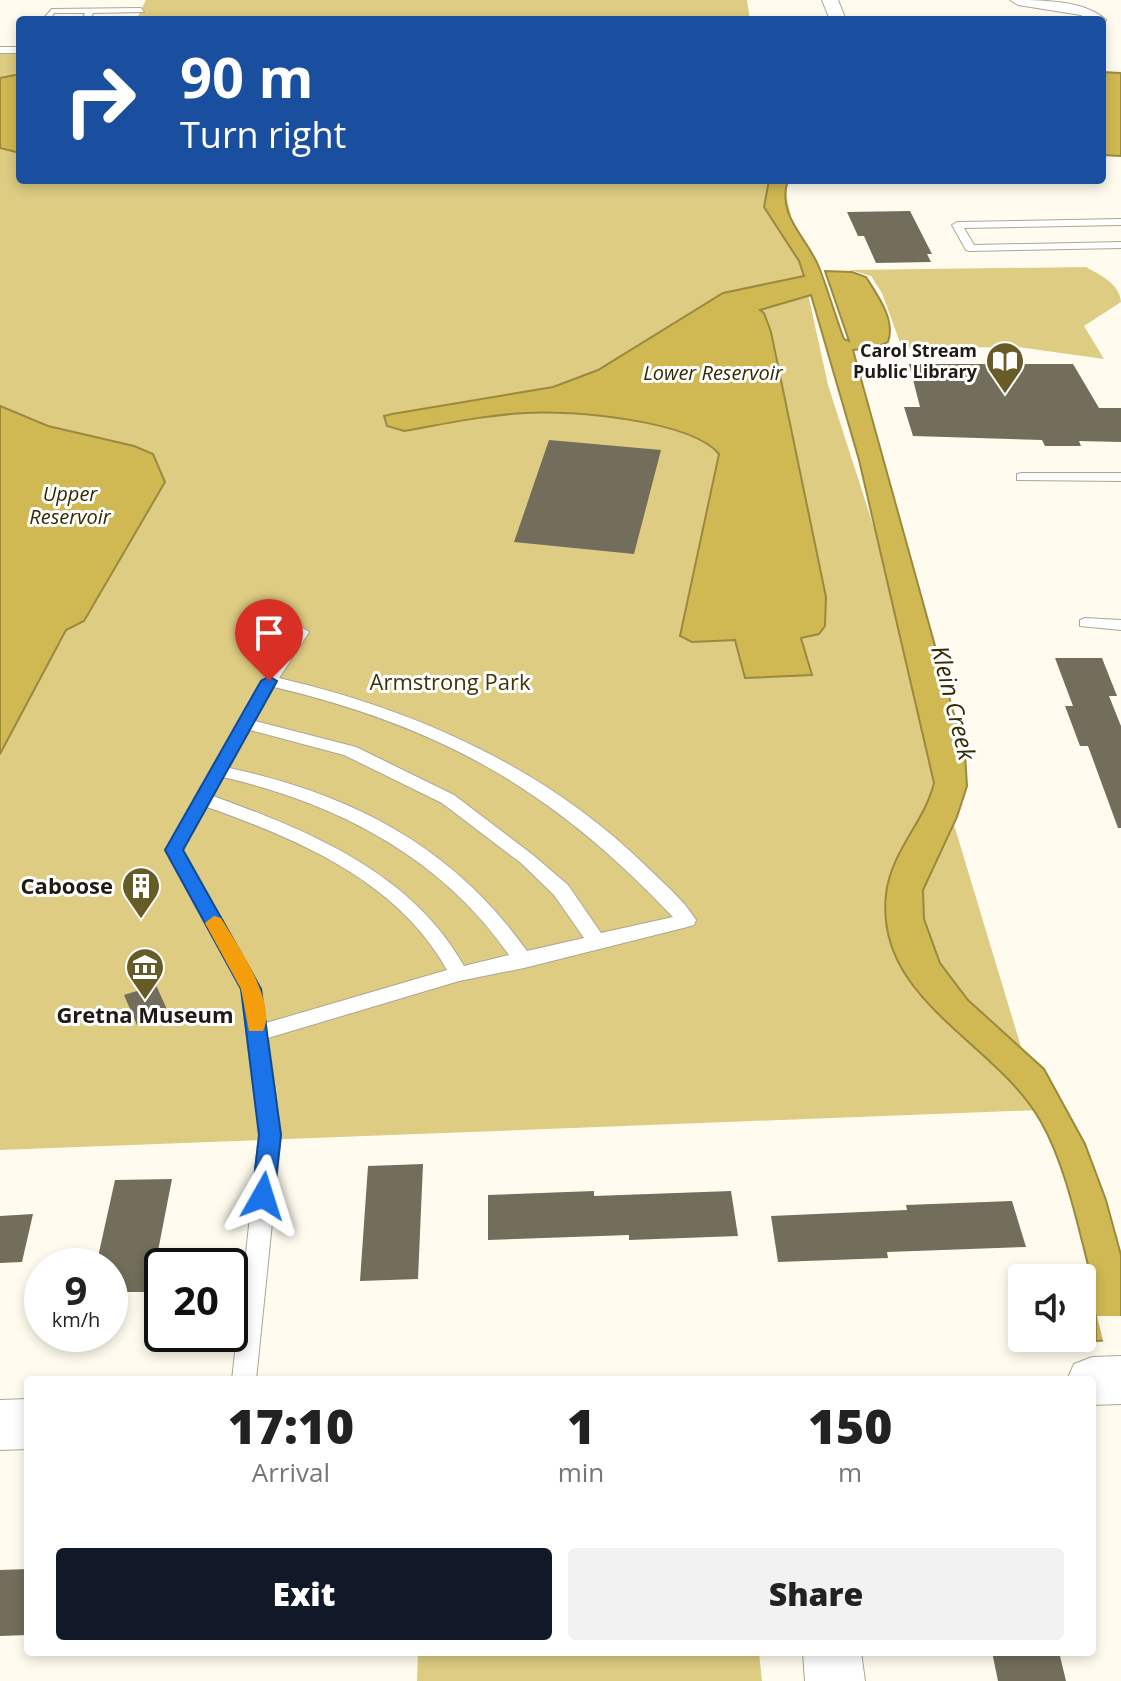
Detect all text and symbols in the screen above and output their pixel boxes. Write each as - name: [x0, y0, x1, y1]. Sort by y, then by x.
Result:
- text: 90 m: [180, 38, 314, 114]
- icon: right: [48, 48, 152, 152]
- text: Turn right: [180, 110, 346, 159]
- place label: Carol Stream Public Library: [853, 338, 978, 383]
- library icon: Carol Stream Public Library: [984, 340, 1026, 395]
- water label: Lower Reservoir: [643, 359, 784, 386]
- water label: Upper Reservoir: [29, 480, 112, 530]
- pin: [235, 599, 303, 681]
- icon: arrive: [247, 611, 291, 655]
- water label: Klein Creek: [924, 642, 985, 765]
- park label: Armstrong Park: [370, 666, 531, 696]
- building icon: Caboose: [120, 865, 162, 920]
- place label: Caboose: [21, 870, 113, 900]
- museum icon: Gretna Museum: [124, 946, 166, 1001]
- place label: Gretna Museum: [56, 999, 234, 1029]
- position arrow: [221, 1154, 305, 1238]
- speed limit sign: 20: [144, 1248, 248, 1352]
- text: 9: [65, 1262, 87, 1317]
- map controls: [1008, 1264, 1096, 1352]
- button: sound: [1008, 1264, 1096, 1352]
- text: km/h: [52, 1306, 100, 1333]
- text: 17:10: [228, 1393, 354, 1458]
- text: 1: [567, 1393, 595, 1458]
- text: 150: [808, 1393, 892, 1458]
- text: Arrival: [252, 1454, 330, 1490]
- text: min: [558, 1454, 604, 1490]
- text: m: [838, 1454, 862, 1490]
- button: Exit: [56, 1548, 552, 1640]
- button: Share: [568, 1548, 1064, 1640]

